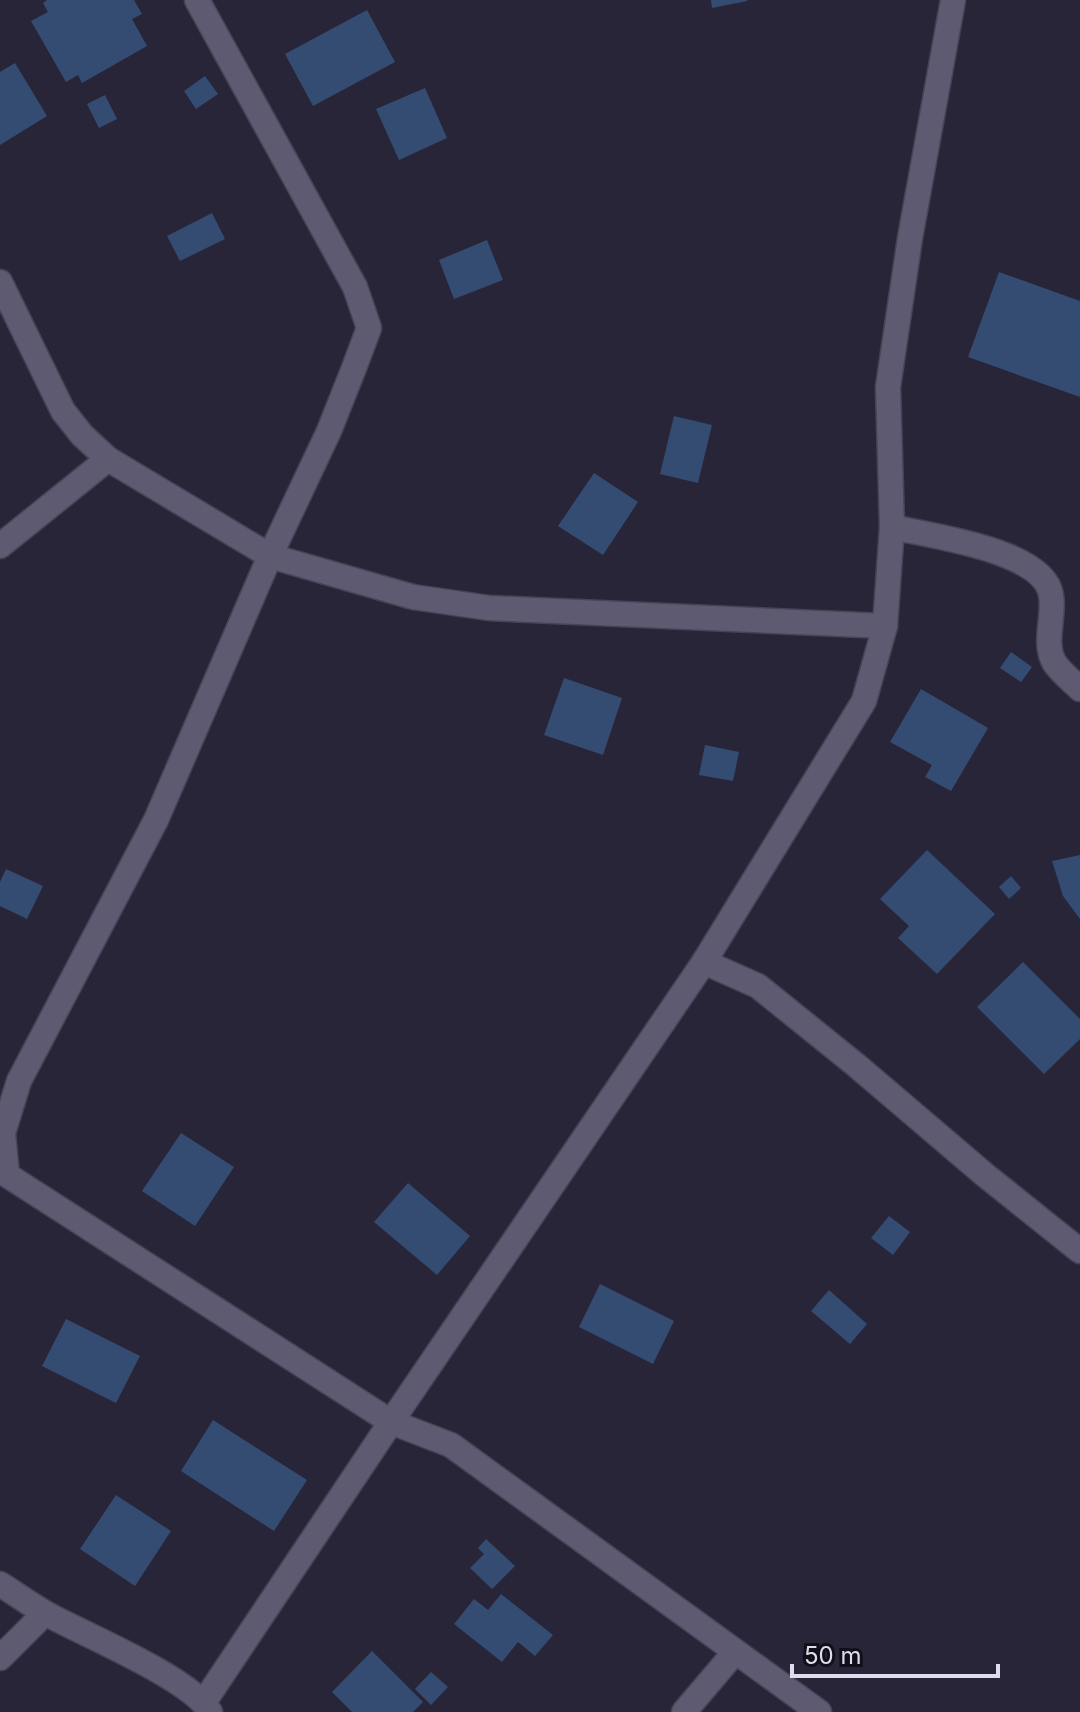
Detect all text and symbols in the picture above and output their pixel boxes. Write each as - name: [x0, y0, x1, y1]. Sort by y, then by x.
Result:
- scale bar: [792, 1628, 998, 1678]
- text: 50 m: [804, 1641, 862, 1670]

